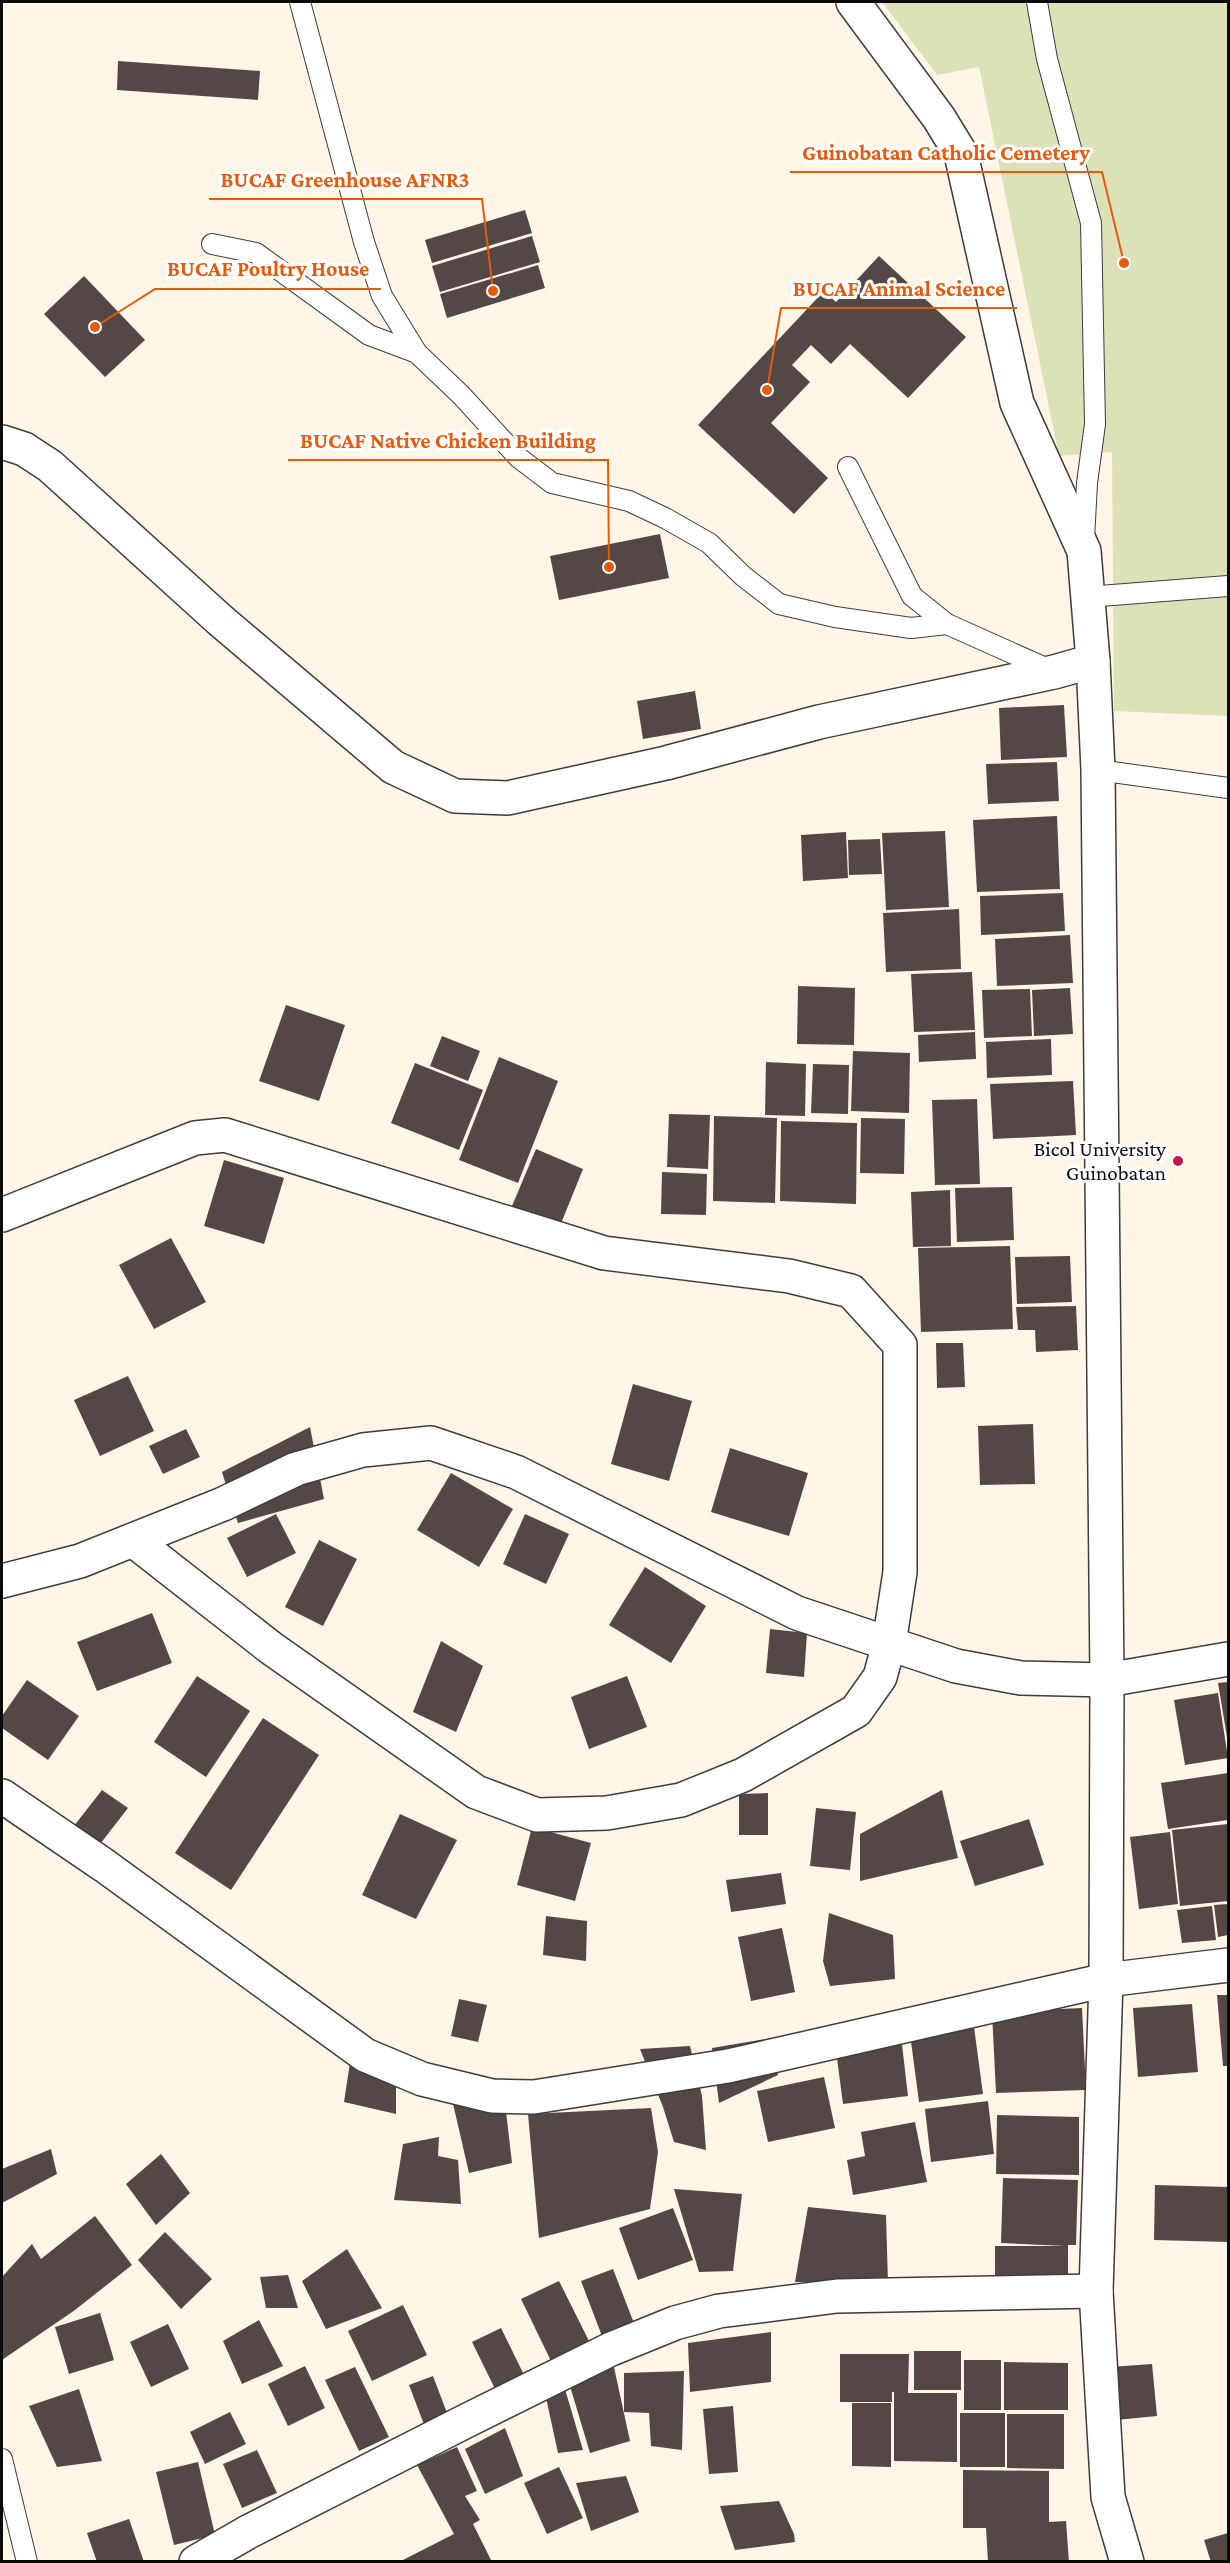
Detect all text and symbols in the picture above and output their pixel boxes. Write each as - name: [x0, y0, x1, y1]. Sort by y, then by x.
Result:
- callout: Guinobatan Catholic Cemetery: [790, 132, 1102, 172]
- text: Guinobatan Catholic Cemetery: [802, 140, 1090, 165]
- callout: BUCAF Greenhouse AFNR3: [209, 159, 482, 199]
- text: BUCAF Greenhouse AFNR3: [220, 167, 470, 192]
- callout: BUCAF Poultry House: [155, 249, 381, 289]
- text: BUCAF Poultry House: [167, 256, 369, 281]
- callout: BUCAF Animal Science: [781, 268, 1017, 308]
- text: BUCAF Animal Science: [793, 276, 1005, 301]
- callout: BUCAF Native Chicken Building: [288, 420, 608, 460]
- text: BUCAF Native Chicken Building: [300, 428, 596, 453]
- place label: Bicol University Guinobatan: [1034, 1137, 1166, 1185]
- marker: Bicol University Guinobatan: [1171, 1154, 1185, 1168]

